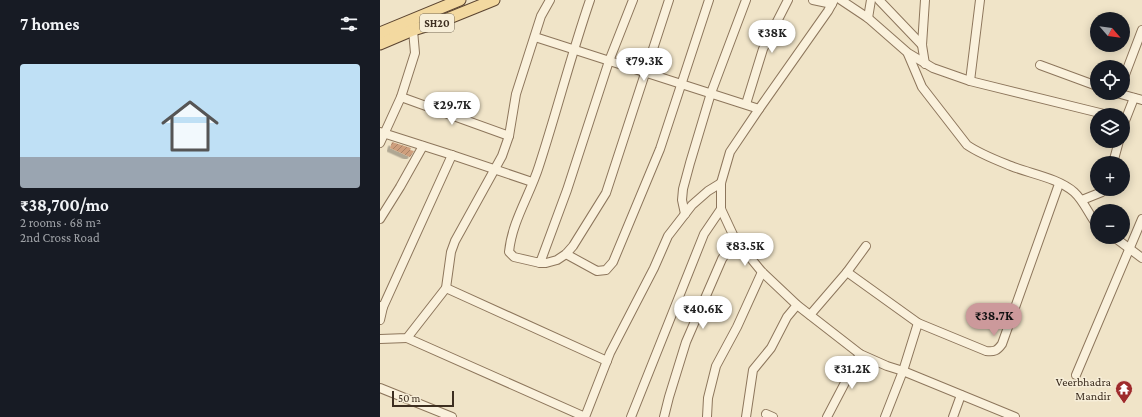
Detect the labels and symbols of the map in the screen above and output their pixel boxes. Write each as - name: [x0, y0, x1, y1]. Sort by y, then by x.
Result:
- north arrow: [1090, 12, 1130, 52]
- road number: SH20: [420, 14, 454, 32]
- pin: ₹38K: [748, 20, 796, 54]
- pin: ₹79.3K: [611, 48, 677, 82]
- pin: ₹29.7K: [419, 92, 485, 126]
- pin: ₹83.5K: [712, 233, 778, 267]
- pin: ₹40.6K: [670, 296, 736, 330]
- pin: ₹38.7K: [961, 303, 1027, 337]
- pin: ₹31.2K: [819, 356, 885, 390]
- place label: Veerbhadra Mandir: [1056, 375, 1112, 403]
- temple icon: Veerbhadra Mandir: [1114, 379, 1134, 404]
- scale bar: [392, 389, 454, 408]

